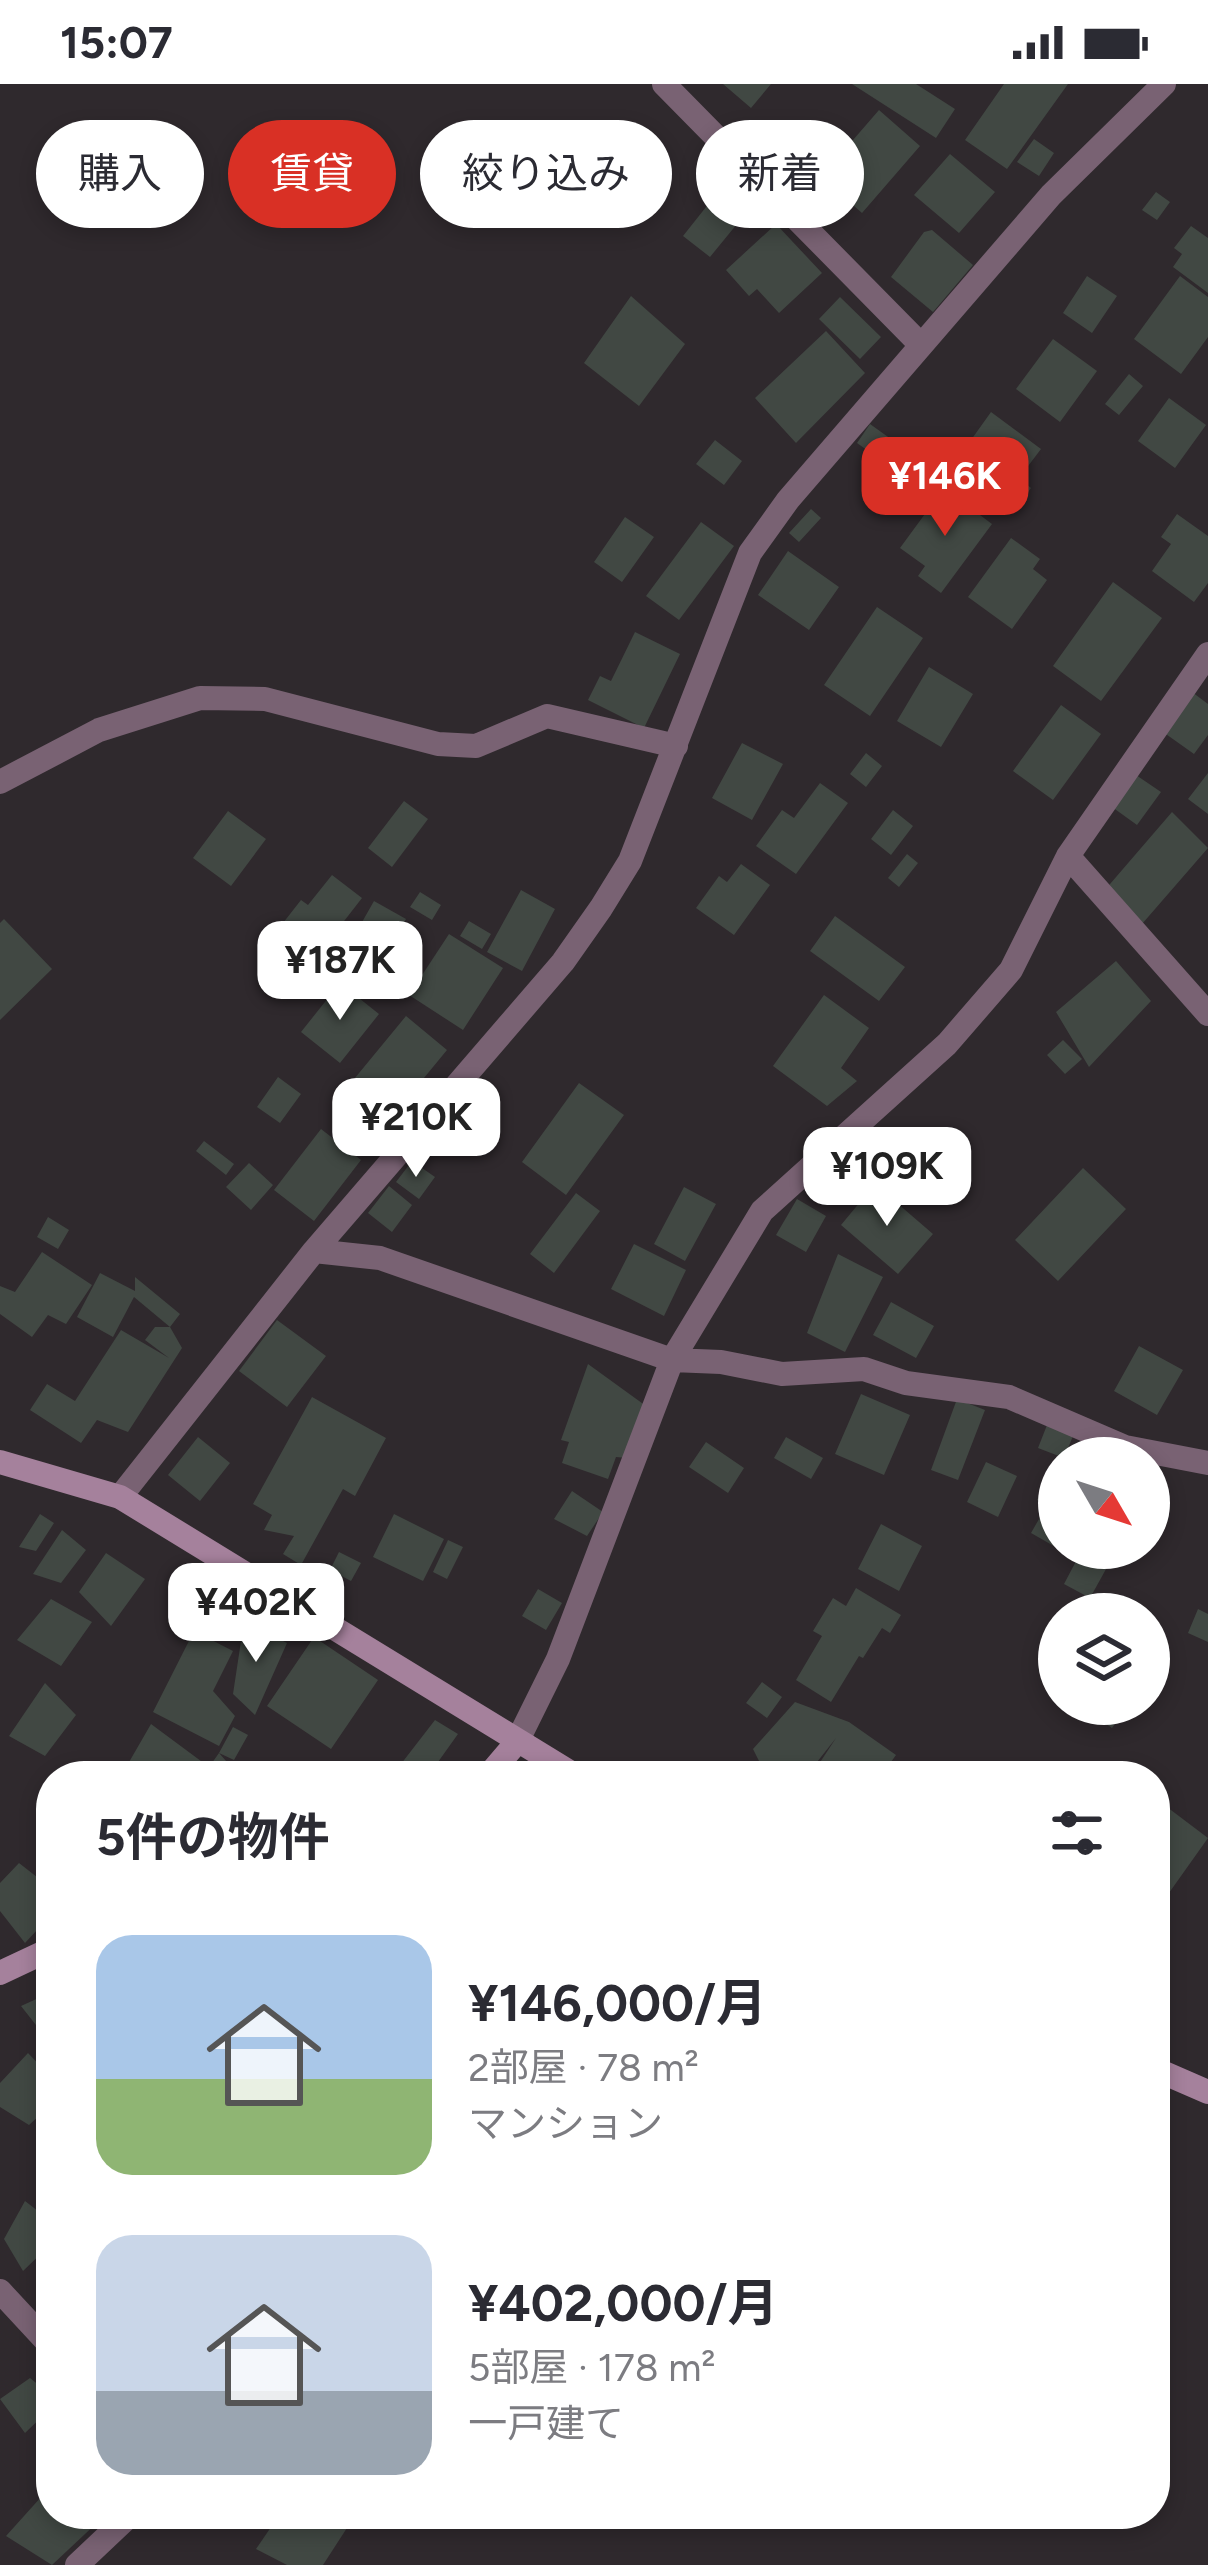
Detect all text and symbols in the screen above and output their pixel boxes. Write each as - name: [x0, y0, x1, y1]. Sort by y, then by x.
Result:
- text: 15:07: [60, 15, 173, 69]
- chip: 購入: [36, 120, 204, 228]
- chip: 賃貸: [228, 120, 396, 228]
- chip: 絞り込み: [420, 120, 672, 228]
- chip: 新着: [696, 120, 864, 228]
- pin: ¥146K: [861, 437, 1029, 539]
- text: ¥146K: [889, 452, 1001, 499]
- pin: ¥187K: [256, 921, 424, 1023]
- text: ¥187K: [284, 936, 396, 983]
- pin: ¥210K: [332, 1078, 500, 1180]
- text: ¥210K: [359, 1093, 473, 1140]
- pin: ¥109K: [803, 1127, 971, 1229]
- text: ¥109K: [830, 1142, 944, 1189]
- north arrow: [1038, 1437, 1170, 1569]
- map controls: [1038, 1437, 1170, 1725]
- pin: ¥402K: [172, 1563, 340, 1665]
- text: ¥402K: [195, 1578, 317, 1625]
- button: layers: [1038, 1593, 1170, 1725]
- icon: filters: [1044, 1800, 1110, 1866]
- text: 5件の物件: [96, 1807, 330, 1868]
- text: ¥146,000/月: [468, 1973, 767, 2034]
- icon: home: [192, 1983, 336, 2127]
- text: 2部屋 · 78 m²: [468, 2044, 699, 2091]
- text: マンション: [468, 2100, 663, 2147]
- text: ¥402,000/月: [468, 2273, 779, 2334]
- icon: home: [192, 2283, 336, 2427]
- text: 5部屋 · 178 m²: [468, 2344, 716, 2391]
- text: 一戸建て: [468, 2400, 624, 2447]

